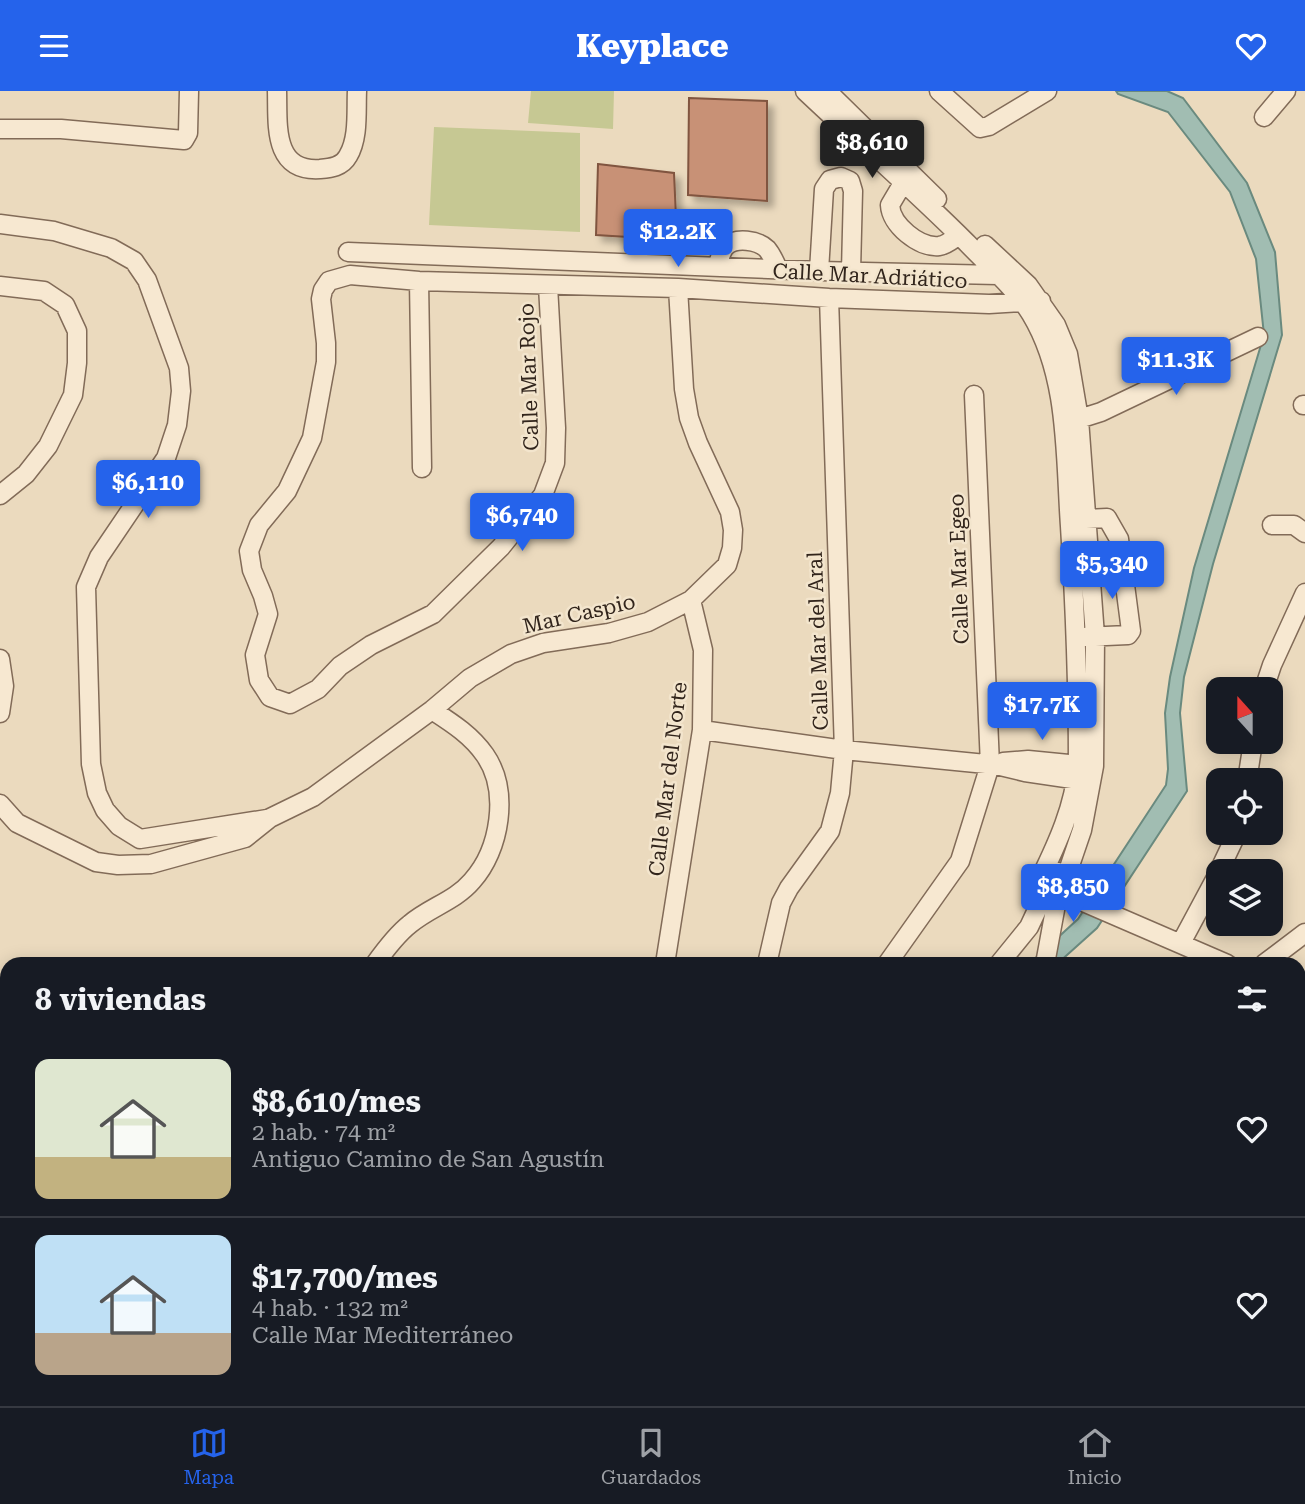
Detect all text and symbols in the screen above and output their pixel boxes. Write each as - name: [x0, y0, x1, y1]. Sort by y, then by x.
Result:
- icon: menu: [35, 27, 73, 65]
- text: Keyplace: [576, 27, 729, 65]
- icon: heart: [1232, 27, 1270, 65]
- pin: $8,610: [815, 120, 929, 180]
- text: $8,610: [836, 129, 908, 156]
- pin: $12.2K: [621, 209, 735, 269]
- text: $12.2K: [640, 218, 716, 245]
- street label: Calle Mar Adriático: [772, 259, 968, 293]
- street label: Calle Mar Rojo: [514, 303, 544, 451]
- pin: $11.3K: [1119, 337, 1233, 397]
- text: $11.3K: [1138, 346, 1214, 373]
- pin: $6,110: [91, 461, 205, 520]
- text: $6,110: [112, 469, 184, 496]
- pin: $6,740: [465, 493, 579, 553]
- street label: Calle Mar Egeo: [944, 493, 974, 645]
- text: $6,740: [486, 502, 558, 529]
- pin: $5,340: [1055, 541, 1169, 601]
- text: $5,340: [1076, 550, 1148, 577]
- street label: Calle Mar del Aral: [803, 551, 833, 731]
- street label: Mar Caspio: [520, 589, 638, 639]
- north arrow: [1206, 677, 1283, 754]
- map controls: [1206, 677, 1283, 936]
- street label: Calle Mar del Norte: [644, 680, 692, 878]
- pin: $17.7K: [985, 683, 1099, 742]
- text: $17.7K: [1004, 691, 1080, 718]
- button: locate: [1206, 768, 1283, 845]
- button: layers: [1206, 859, 1283, 936]
- pin: $8,850: [1016, 865, 1130, 924]
- text: $8,850: [1037, 873, 1109, 900]
- icon: filters: [1233, 980, 1271, 1018]
- text: 8 viviendas: [35, 982, 206, 1017]
- text: $8,610/mes: [252, 1084, 421, 1119]
- icon: home: [91, 1087, 175, 1171]
- icon: heart: [1233, 1110, 1271, 1148]
- text: 2 hab. · 74 m²: [252, 1119, 395, 1146]
- text: Antiguo Camino de San Agustín: [252, 1146, 604, 1173]
- text: $17,700/mes: [252, 1260, 438, 1295]
- icon: home: [91, 1263, 175, 1347]
- icon: heart: [1233, 1286, 1271, 1324]
- text: 4 hab. · 132 m²: [252, 1295, 408, 1322]
- text: Calle Mar Mediterráneo: [252, 1322, 513, 1349]
- tab: Mapa: [183, 1424, 234, 1489]
- tab: Guardados: [601, 1424, 701, 1489]
- tab: Inicio: [1068, 1424, 1122, 1489]

